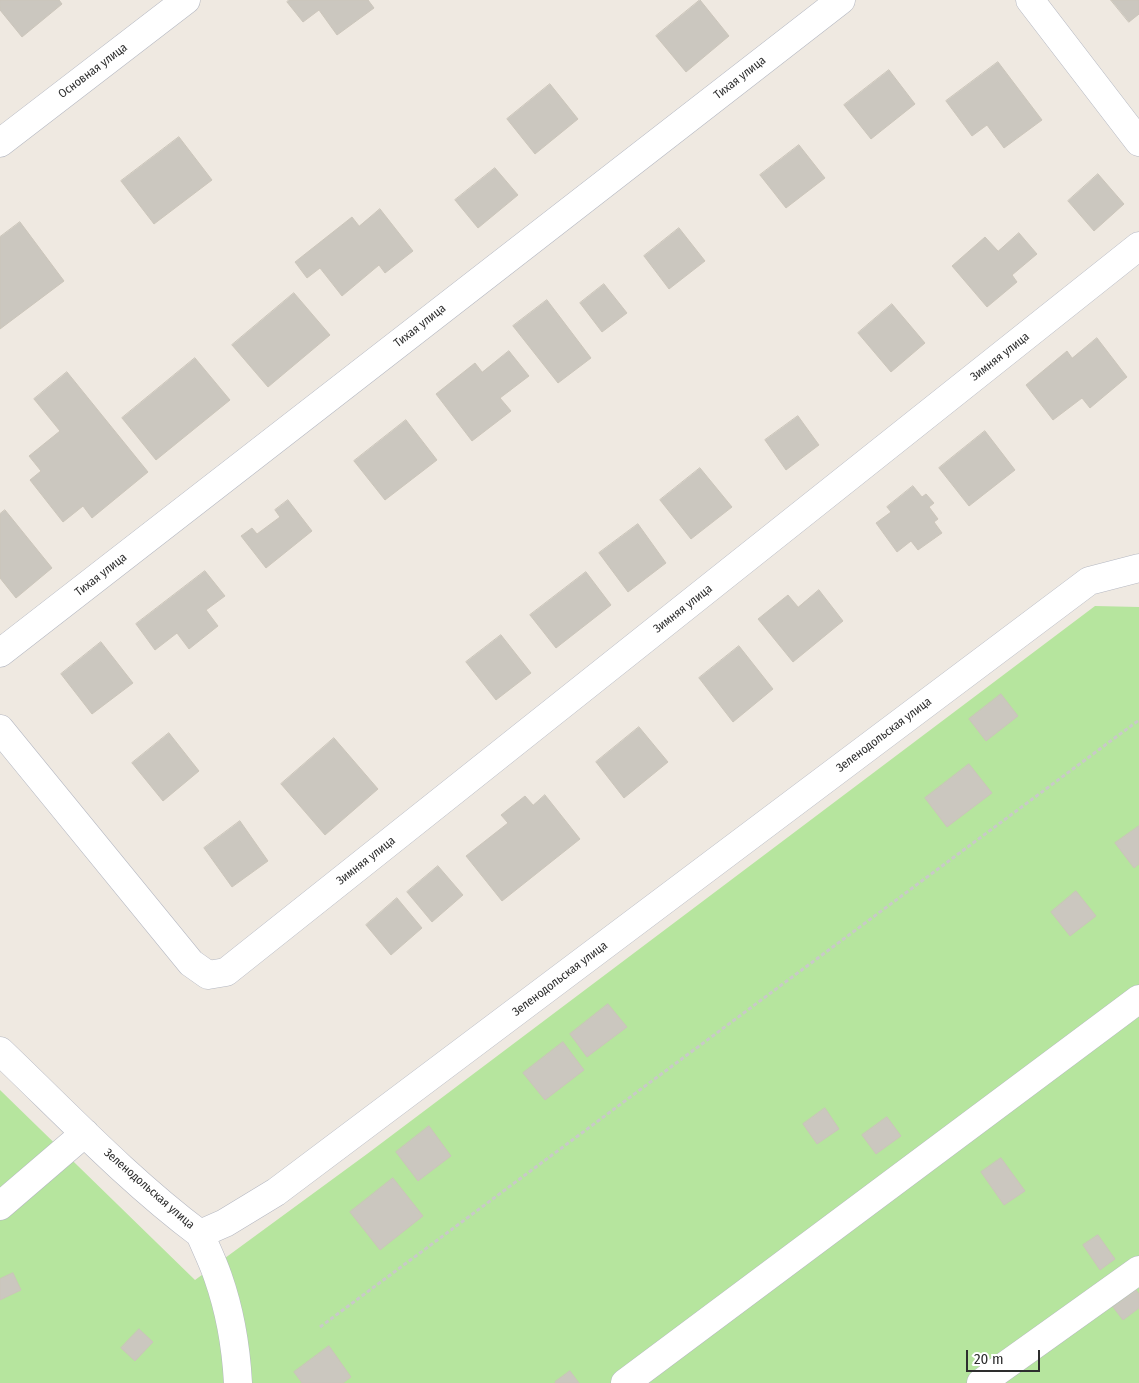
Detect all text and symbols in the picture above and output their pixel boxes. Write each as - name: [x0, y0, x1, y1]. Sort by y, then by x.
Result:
- street label: Основная улица: [56, 40, 130, 102]
- street label: Тихая улица: [711, 53, 769, 103]
- street label: Тихая улица: [391, 301, 449, 351]
- street label: Зимняя улица: [968, 330, 1032, 384]
- street label: Тихая улица: [72, 550, 130, 600]
- street label: Зимняя улица: [651, 582, 715, 636]
- street label: Зеленодольская улица: [834, 695, 934, 775]
- street label: Зимняя улица: [334, 834, 398, 888]
- street label: Зеленодольская улица: [510, 939, 610, 1019]
- street label: Зеленодольская улица: [101, 1146, 197, 1232]
- scale bar: [969, 1340, 1043, 1372]
- text: 20 m: [974, 1350, 1004, 1368]

